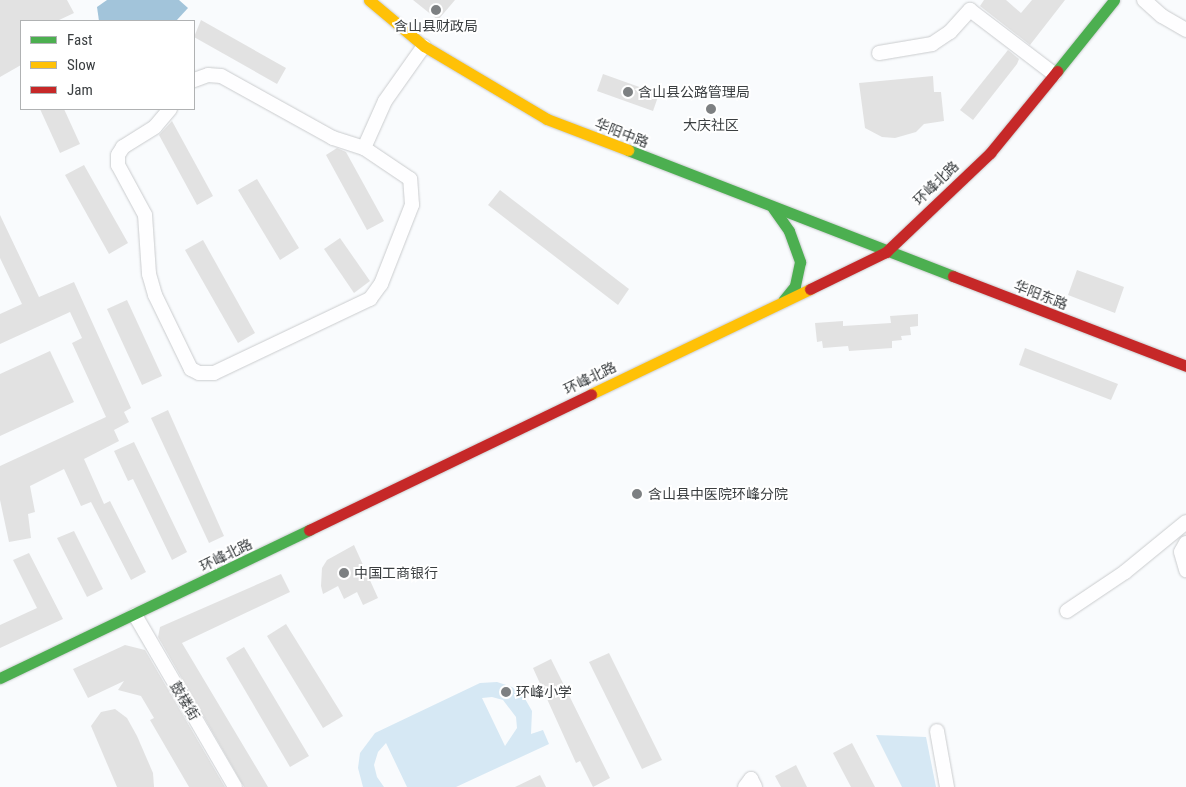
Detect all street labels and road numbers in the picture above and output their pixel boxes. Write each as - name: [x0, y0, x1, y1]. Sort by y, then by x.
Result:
- street label: 华阳中路: [593, 115, 651, 151]
- street label: 环峰北路: [910, 158, 962, 208]
- street label: 华阳东路: [1012, 277, 1070, 313]
- street label: 环峰北路: [561, 358, 619, 398]
- street label: 环峰北路: [197, 535, 255, 575]
- street label: 鼓楼街: [167, 679, 203, 723]

